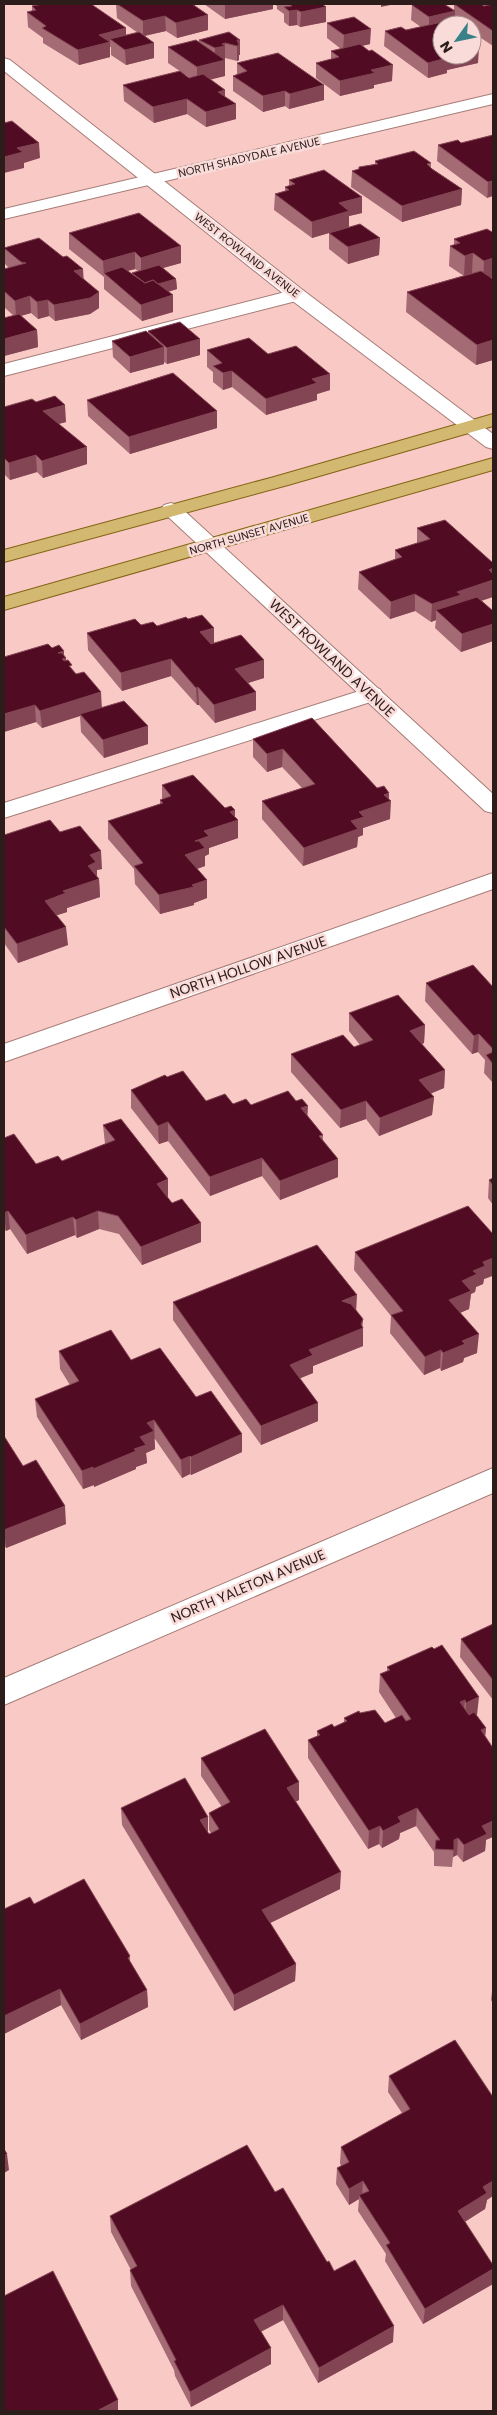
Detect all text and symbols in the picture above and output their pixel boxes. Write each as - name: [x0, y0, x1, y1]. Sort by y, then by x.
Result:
- north arrow: [432, 15, 482, 65]
- text: N: [435, 37, 457, 57]
- street label: NORTH SHADYDALE AVENUE: [177, 133, 321, 181]
- street label: WEST ROWLAND AVENUE: [191, 209, 303, 301]
- street label: NORTH SUNSET AVENUE: [187, 509, 311, 559]
- street label: WEST ROWLAND AVENUE: [265, 594, 399, 722]
- street label: NORTH HOLLOW AVENUE: [167, 931, 329, 1003]
- street label: NORTH YALETON AVENUE: [168, 1544, 328, 1628]

